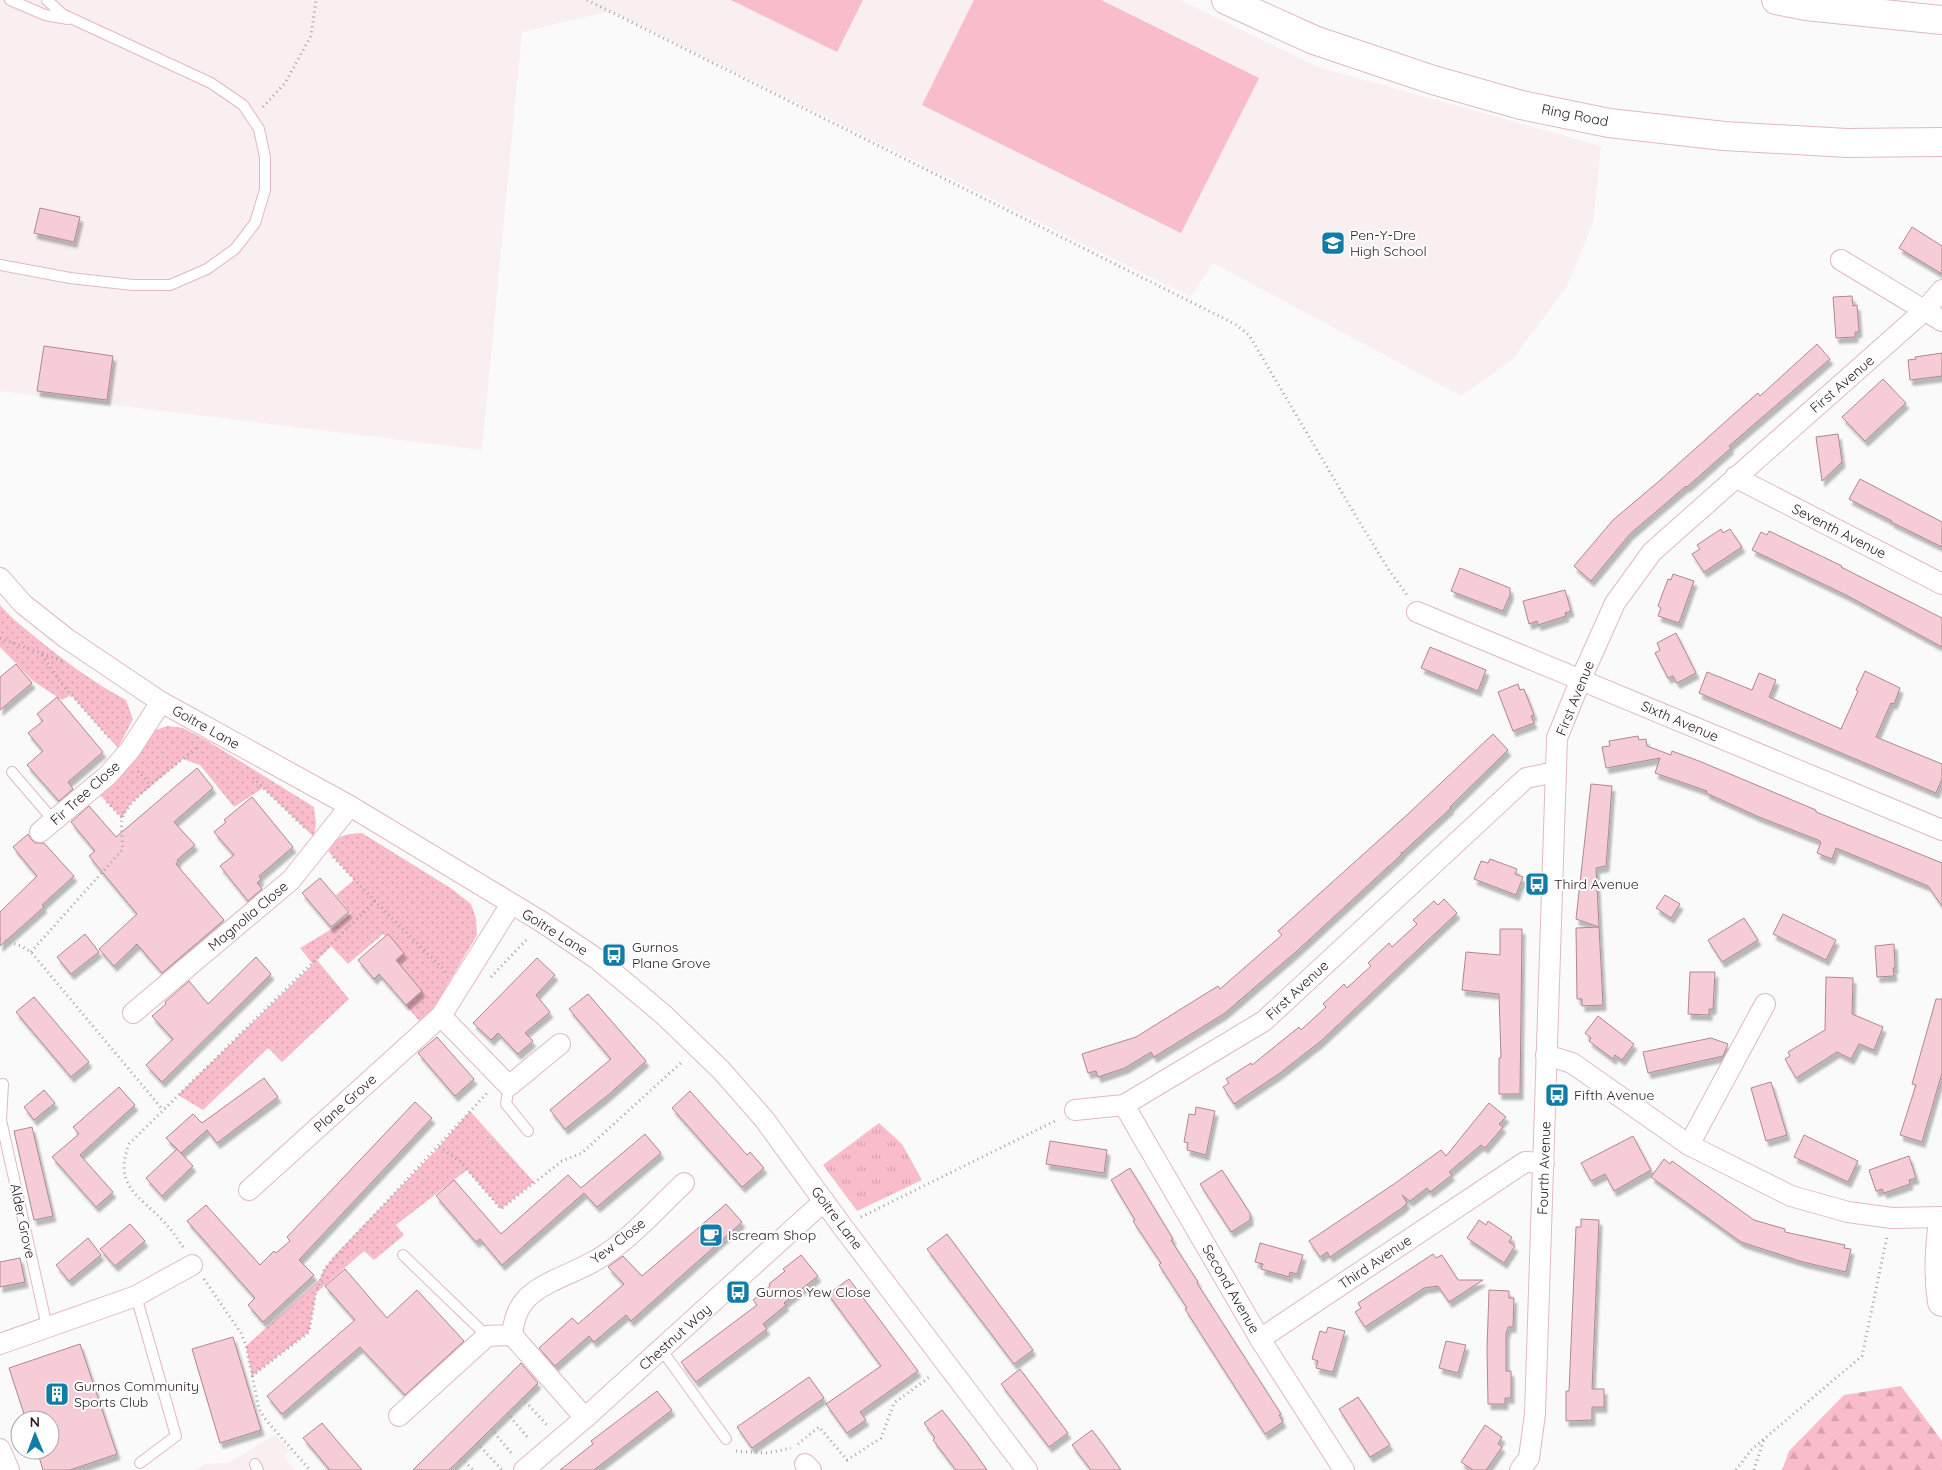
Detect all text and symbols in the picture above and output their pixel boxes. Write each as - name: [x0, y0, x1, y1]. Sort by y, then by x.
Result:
- street label: Ring Road: [1540, 100, 1610, 130]
- place label: Pen-Y-Dre High School: [1350, 226, 1427, 260]
- school or university icon: Pen-Y-Dre High School: [1320, 230, 1346, 256]
- street label: First Avenue: [1806, 351, 1878, 417]
- street label: Seventh Avenue: [1789, 499, 1889, 563]
- street label: First Avenue: [1552, 658, 1598, 738]
- street label: Sixth Avenue: [1638, 697, 1722, 745]
- street label: Goitre Lane: [169, 701, 243, 753]
- street label: Fir Tree Close: [46, 757, 124, 829]
- bus stop icon: Third Avenue: [1524, 871, 1550, 897]
- place label: Third Avenue: [1554, 875, 1639, 893]
- street label: Magnolia Close: [204, 877, 292, 955]
- street label: Goitre Lane: [519, 905, 592, 959]
- place label: Gurnos Plane Grove: [632, 938, 710, 972]
- bus stop icon: Gurnos Plane Grove: [601, 942, 627, 968]
- street label: First Avenue: [1262, 956, 1332, 1024]
- street label: Plane Grove: [310, 1070, 380, 1136]
- bus stop icon: Fifth Avenue: [1544, 1082, 1570, 1108]
- place label: Fifth Avenue: [1574, 1086, 1654, 1104]
- street label: Fourth Avenue: [1533, 1121, 1555, 1215]
- street label: Alder Grove: [6, 1182, 40, 1260]
- street label: Goitre Lane: [807, 1183, 867, 1253]
- street label: Yew Close: [587, 1214, 649, 1268]
- cafe icon: Iscream Shop: [698, 1222, 724, 1248]
- place label: Iscream Shop: [728, 1226, 816, 1244]
- street label: Third Avenue: [1335, 1231, 1415, 1293]
- street label: Second Avenue: [1198, 1241, 1264, 1337]
- bus stop icon: Gurnos Yew Close: [725, 1279, 751, 1305]
- place label: Gurnos Yew Close: [756, 1283, 871, 1301]
- street label: Chestnut Way: [635, 1300, 715, 1374]
- place label: Gurnos Community Sports Club: [74, 1377, 199, 1411]
- building icon: Gurnos Community Sports Club: [44, 1381, 70, 1407]
- north arrow: [10, 1410, 60, 1460]
- text: N: [29, 1413, 40, 1431]

